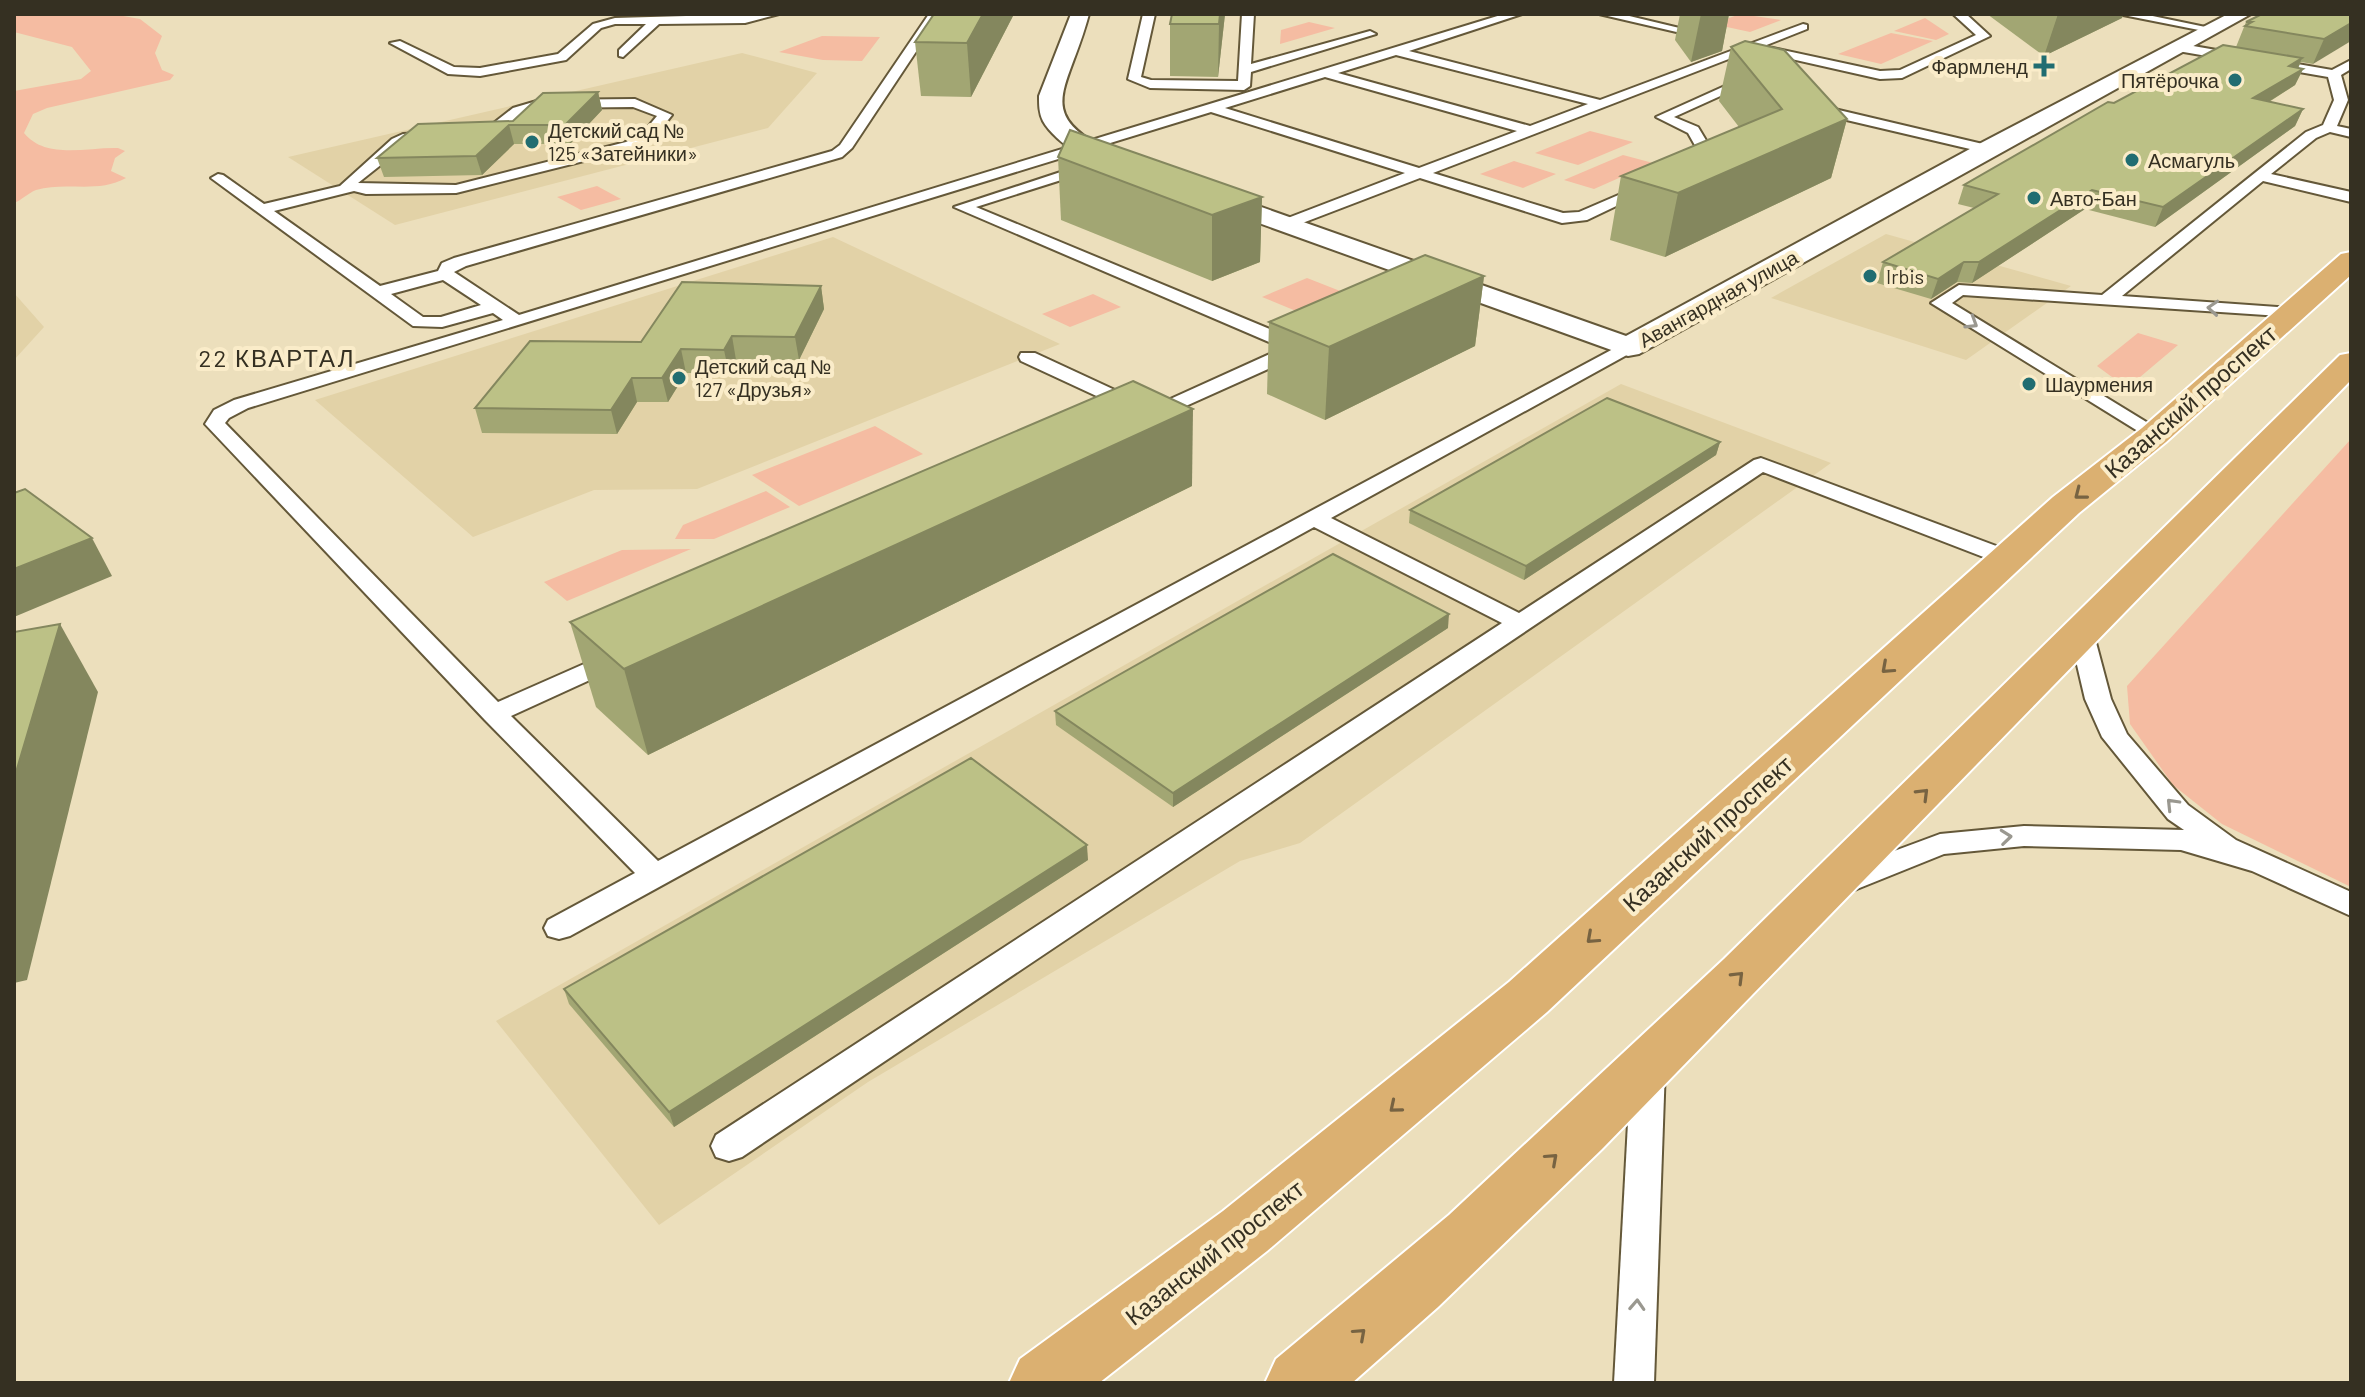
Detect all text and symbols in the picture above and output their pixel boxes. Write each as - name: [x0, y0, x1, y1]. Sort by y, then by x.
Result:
- place label: Фармленд: [1931, 54, 2028, 78]
- marker: Фармленд: [2035, 57, 2053, 75]
- place label: Пятёрочка: [2121, 68, 2220, 92]
- marker: Пятёрочка: [2226, 71, 2244, 89]
- place label: Детский сад № 125 «Затейники»: [548, 118, 698, 165]
- marker: Детский сад № 125 «Затейники»: [523, 133, 541, 151]
- place label: Асмагуль: [2148, 148, 2235, 172]
- marker: Асмагуль: [2123, 151, 2141, 169]
- place label: Авто-Бан: [2050, 186, 2137, 210]
- marker: Авто-Бан: [2025, 189, 2043, 207]
- street label: Авангардная улица: [1634, 244, 1803, 352]
- place label: Irbis: [1886, 264, 1924, 288]
- marker: Irbis: [1861, 267, 1879, 285]
- one-way arrow: [2206, 300, 2219, 317]
- one-way arrow: [1964, 314, 1978, 329]
- street label: Казанский проспект: [2098, 318, 2282, 484]
- district label: 22 КВАРТАЛ: [199, 343, 355, 372]
- place label: Детский сад № 127 «Друзья»: [695, 354, 831, 401]
- marker: Детский сад № 127 «Друзья»: [670, 369, 688, 387]
- place label: Шаурмения: [2045, 372, 2153, 396]
- marker: Шаурмения: [2020, 375, 2038, 393]
- one-way arrow: [2074, 484, 2089, 498]
- one-way arrow: [1882, 659, 1896, 674]
- street label: Казанский проспект: [1616, 749, 1798, 917]
- one-way arrow: [1914, 789, 1928, 804]
- one-way arrow: [2166, 799, 2181, 813]
- one-way arrow: [2000, 829, 2013, 846]
- one-way arrow: [1587, 929, 1601, 944]
- one-way arrow: [1729, 972, 1743, 986]
- one-way arrow: [1389, 1097, 1404, 1112]
- one-way arrow: [1543, 1154, 1558, 1168]
- street label: Казанский проспект: [1119, 1173, 1309, 1331]
- one-way arrow: [1629, 1298, 1646, 1311]
- one-way arrow: [1351, 1329, 1366, 1343]

